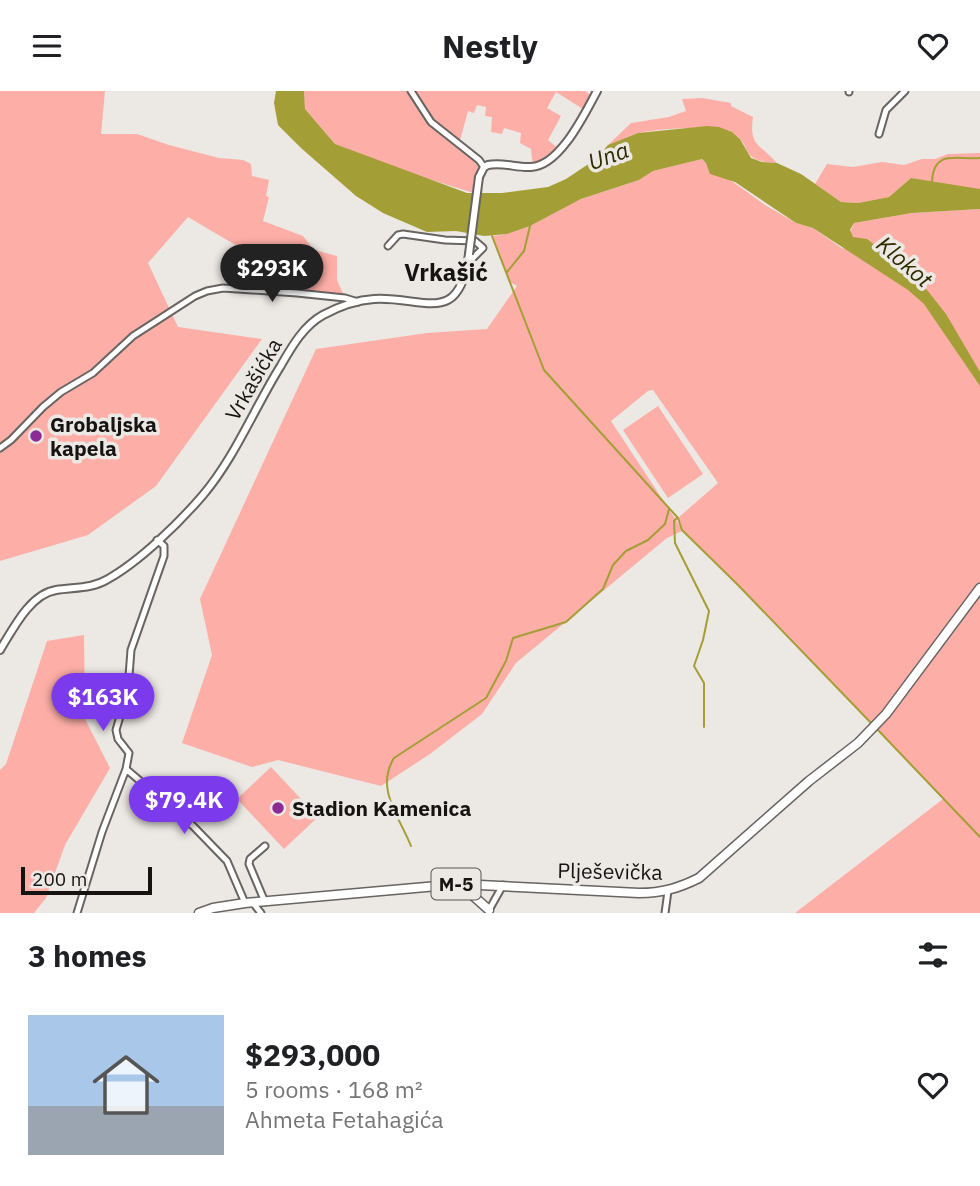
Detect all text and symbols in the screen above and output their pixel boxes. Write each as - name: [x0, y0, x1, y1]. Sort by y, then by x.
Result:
- text: Nestly: [442, 25, 538, 67]
- icon: menu: [28, 27, 66, 65]
- icon: heart: [914, 27, 952, 65]
- water label: Una: [583, 134, 633, 176]
- water label: Klokot: [871, 229, 940, 294]
- pin: $293K: [223, 245, 321, 304]
- text: $293K: [236, 252, 308, 282]
- district label: Vrkašić: [404, 256, 488, 288]
- street label: Vrkašićka: [218, 333, 288, 425]
- place label: Grobaljska kapela: [50, 410, 157, 462]
- marker: Grobaljska kapela: [28, 428, 44, 444]
- pin: $163K: [54, 673, 152, 733]
- text: $163K: [67, 681, 139, 711]
- pin: $79.4K: [127, 777, 241, 836]
- text: $79.4K: [145, 784, 223, 814]
- place label: Stadion Kamenica: [292, 794, 471, 822]
- marker: Stadion Kamenica: [270, 800, 286, 816]
- street label: Plješevička: [557, 856, 663, 886]
- scale bar: [21, 864, 152, 896]
- text: 200 m: [32, 867, 87, 891]
- road number: M-5: [432, 869, 480, 899]
- text: 3 homes: [28, 936, 147, 975]
- icon: filters: [914, 936, 952, 974]
- text: $293,000: [245, 1035, 380, 1074]
- icon: home: [84, 1043, 168, 1127]
- icon: heart: [914, 1066, 952, 1104]
- text: 5 rooms · 168 m²: [245, 1074, 423, 1104]
- text: Ahmeta Fetahagića: [245, 1104, 444, 1134]

